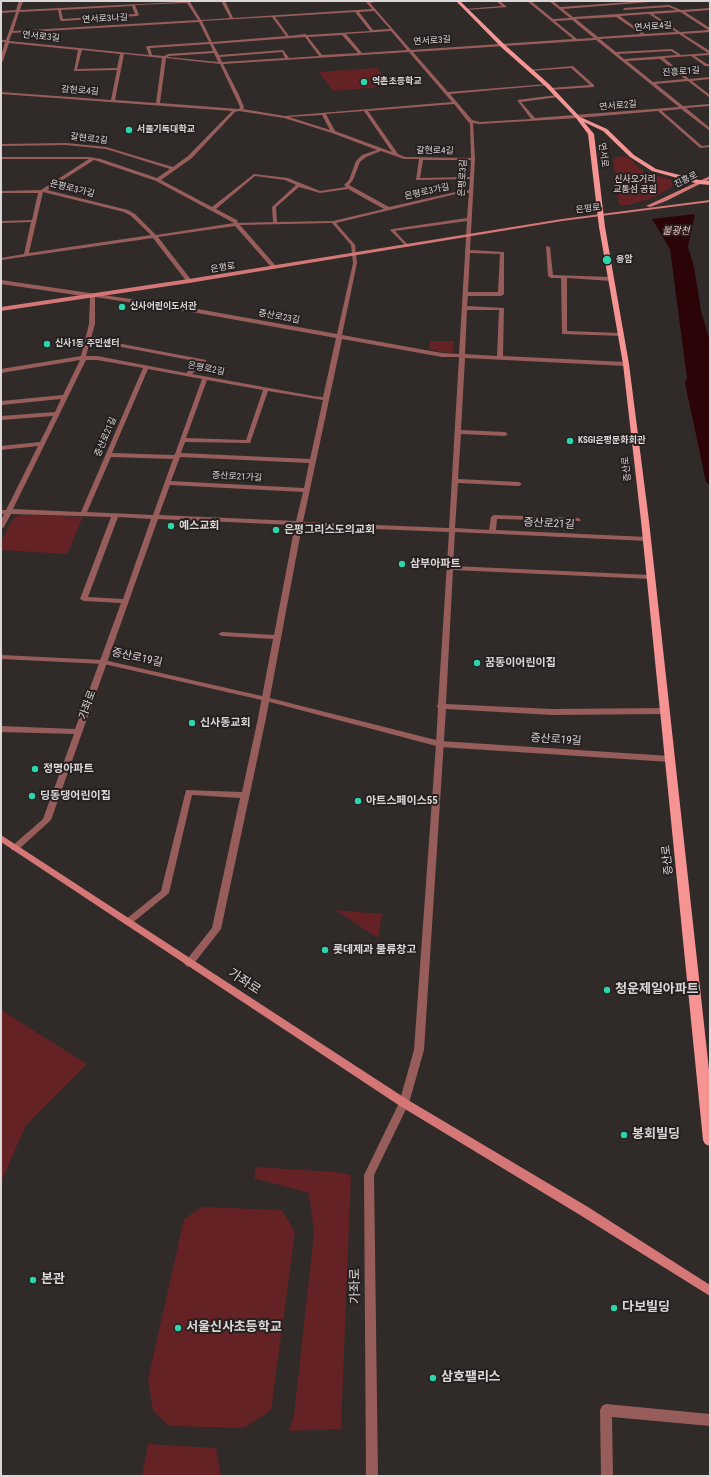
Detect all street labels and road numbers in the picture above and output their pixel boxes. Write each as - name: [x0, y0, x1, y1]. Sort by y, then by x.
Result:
- street label: 연서로3나길: [82, 12, 128, 26]
- street label: 연서로4길: [634, 20, 672, 34]
- street label: 연서로3길: [22, 30, 60, 44]
- street label: 연서로3길: [413, 34, 451, 48]
- street label: 진흥로1길: [662, 65, 700, 79]
- street label: 갈현로4길: [61, 84, 99, 98]
- street label: 연서로2길: [599, 99, 637, 113]
- street label: 갈현로2길: [70, 131, 108, 147]
- street label: 연서로: [596, 142, 610, 168]
- street label: 갈현로4길: [416, 145, 454, 157]
- street label: 은평로3길: [457, 159, 469, 197]
- street label: 진흥로: [672, 170, 700, 190]
- street label: 은평로3가길: [48, 178, 96, 200]
- street label: 은평로3가길: [403, 182, 451, 202]
- street label: 은평로: [575, 202, 601, 216]
- street label: 은평로: [210, 261, 236, 275]
- street label: 증산로23길: [257, 308, 301, 326]
- street label: 은평로2길: [187, 360, 225, 378]
- street label: 증산로21길: [93, 416, 119, 458]
- street label: 증산로: [620, 456, 634, 482]
- street label: 증산로21가길: [212, 470, 262, 484]
- street label: 증산로21길: [523, 516, 575, 532]
- street label: 증산로19길: [111, 646, 163, 670]
- street label: 가좌로: [77, 688, 99, 722]
- street label: 증산로19길: [530, 732, 582, 748]
- street label: 증산로: [660, 844, 676, 876]
- street label: 가좌로: [225, 966, 263, 998]
- street label: 가좌로: [348, 1268, 364, 1304]

